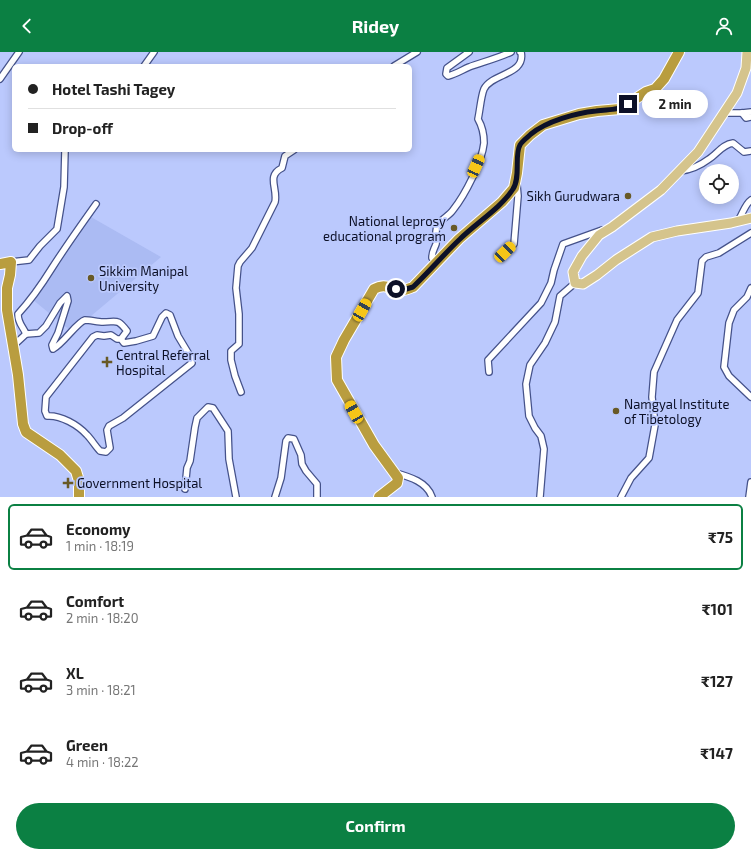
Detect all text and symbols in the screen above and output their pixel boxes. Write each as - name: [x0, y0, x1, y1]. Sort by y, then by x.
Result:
- icon: back: [16, 15, 38, 37]
- text: Ridey: [352, 15, 399, 37]
- icon: person: [713, 15, 735, 37]
- text: Hotel Tashi Tagey: [52, 80, 175, 98]
- callout: 2 min: [642, 90, 708, 118]
- route end: [619, 95, 637, 113]
- text: 2 min: [658, 96, 692, 112]
- text: Drop-off: [52, 119, 113, 137]
- car: [466, 153, 486, 179]
- map controls: [699, 164, 739, 204]
- button: locate: [699, 164, 739, 204]
- place label: Sikh Gurudwara: [527, 188, 620, 204]
- marker: Sikh Gurudwara: [623, 191, 633, 201]
- place label: National leprosy educational program: [323, 213, 446, 244]
- marker: National leprosy educational program: [449, 223, 459, 233]
- car: [492, 239, 518, 265]
- place label: Sikkim Manipal University: [99, 263, 188, 294]
- marker: Sikkim Manipal University: [86, 273, 96, 283]
- route start: [387, 280, 405, 298]
- car: [351, 297, 373, 323]
- place label: Central Referral Hospital: [116, 347, 210, 378]
- marker: Central Referral Hospital: [101, 356, 113, 368]
- place label: Namgyal Institute of Tibetology: [624, 396, 729, 427]
- car: [343, 399, 365, 425]
- marker: Namgyal Institute of Tibetology: [611, 406, 621, 416]
- place label: Government Hospital: [77, 475, 202, 491]
- marker: Government Hospital: [62, 477, 74, 489]
- icon: car: [18, 519, 54, 555]
- text: Economy: [66, 520, 131, 538]
- text: ₹75: [708, 528, 733, 546]
- text: 1 min · 18:19: [66, 538, 134, 554]
- icon: car: [18, 591, 54, 627]
- text: Comfort: [66, 592, 124, 610]
- text: ₹101: [702, 600, 733, 618]
- text: 2 min · 18:20: [66, 610, 139, 626]
- icon: car: [18, 663, 54, 699]
- text: XL: [66, 664, 84, 682]
- text: ₹127: [701, 672, 733, 690]
- text: 3 min · 18:21: [66, 682, 136, 698]
- icon: car: [18, 735, 54, 771]
- text: Green: [66, 736, 108, 754]
- text: ₹147: [700, 744, 733, 762]
- text: 4 min · 18:22: [66, 754, 139, 770]
- button: Confirm: [16, 803, 735, 849]

